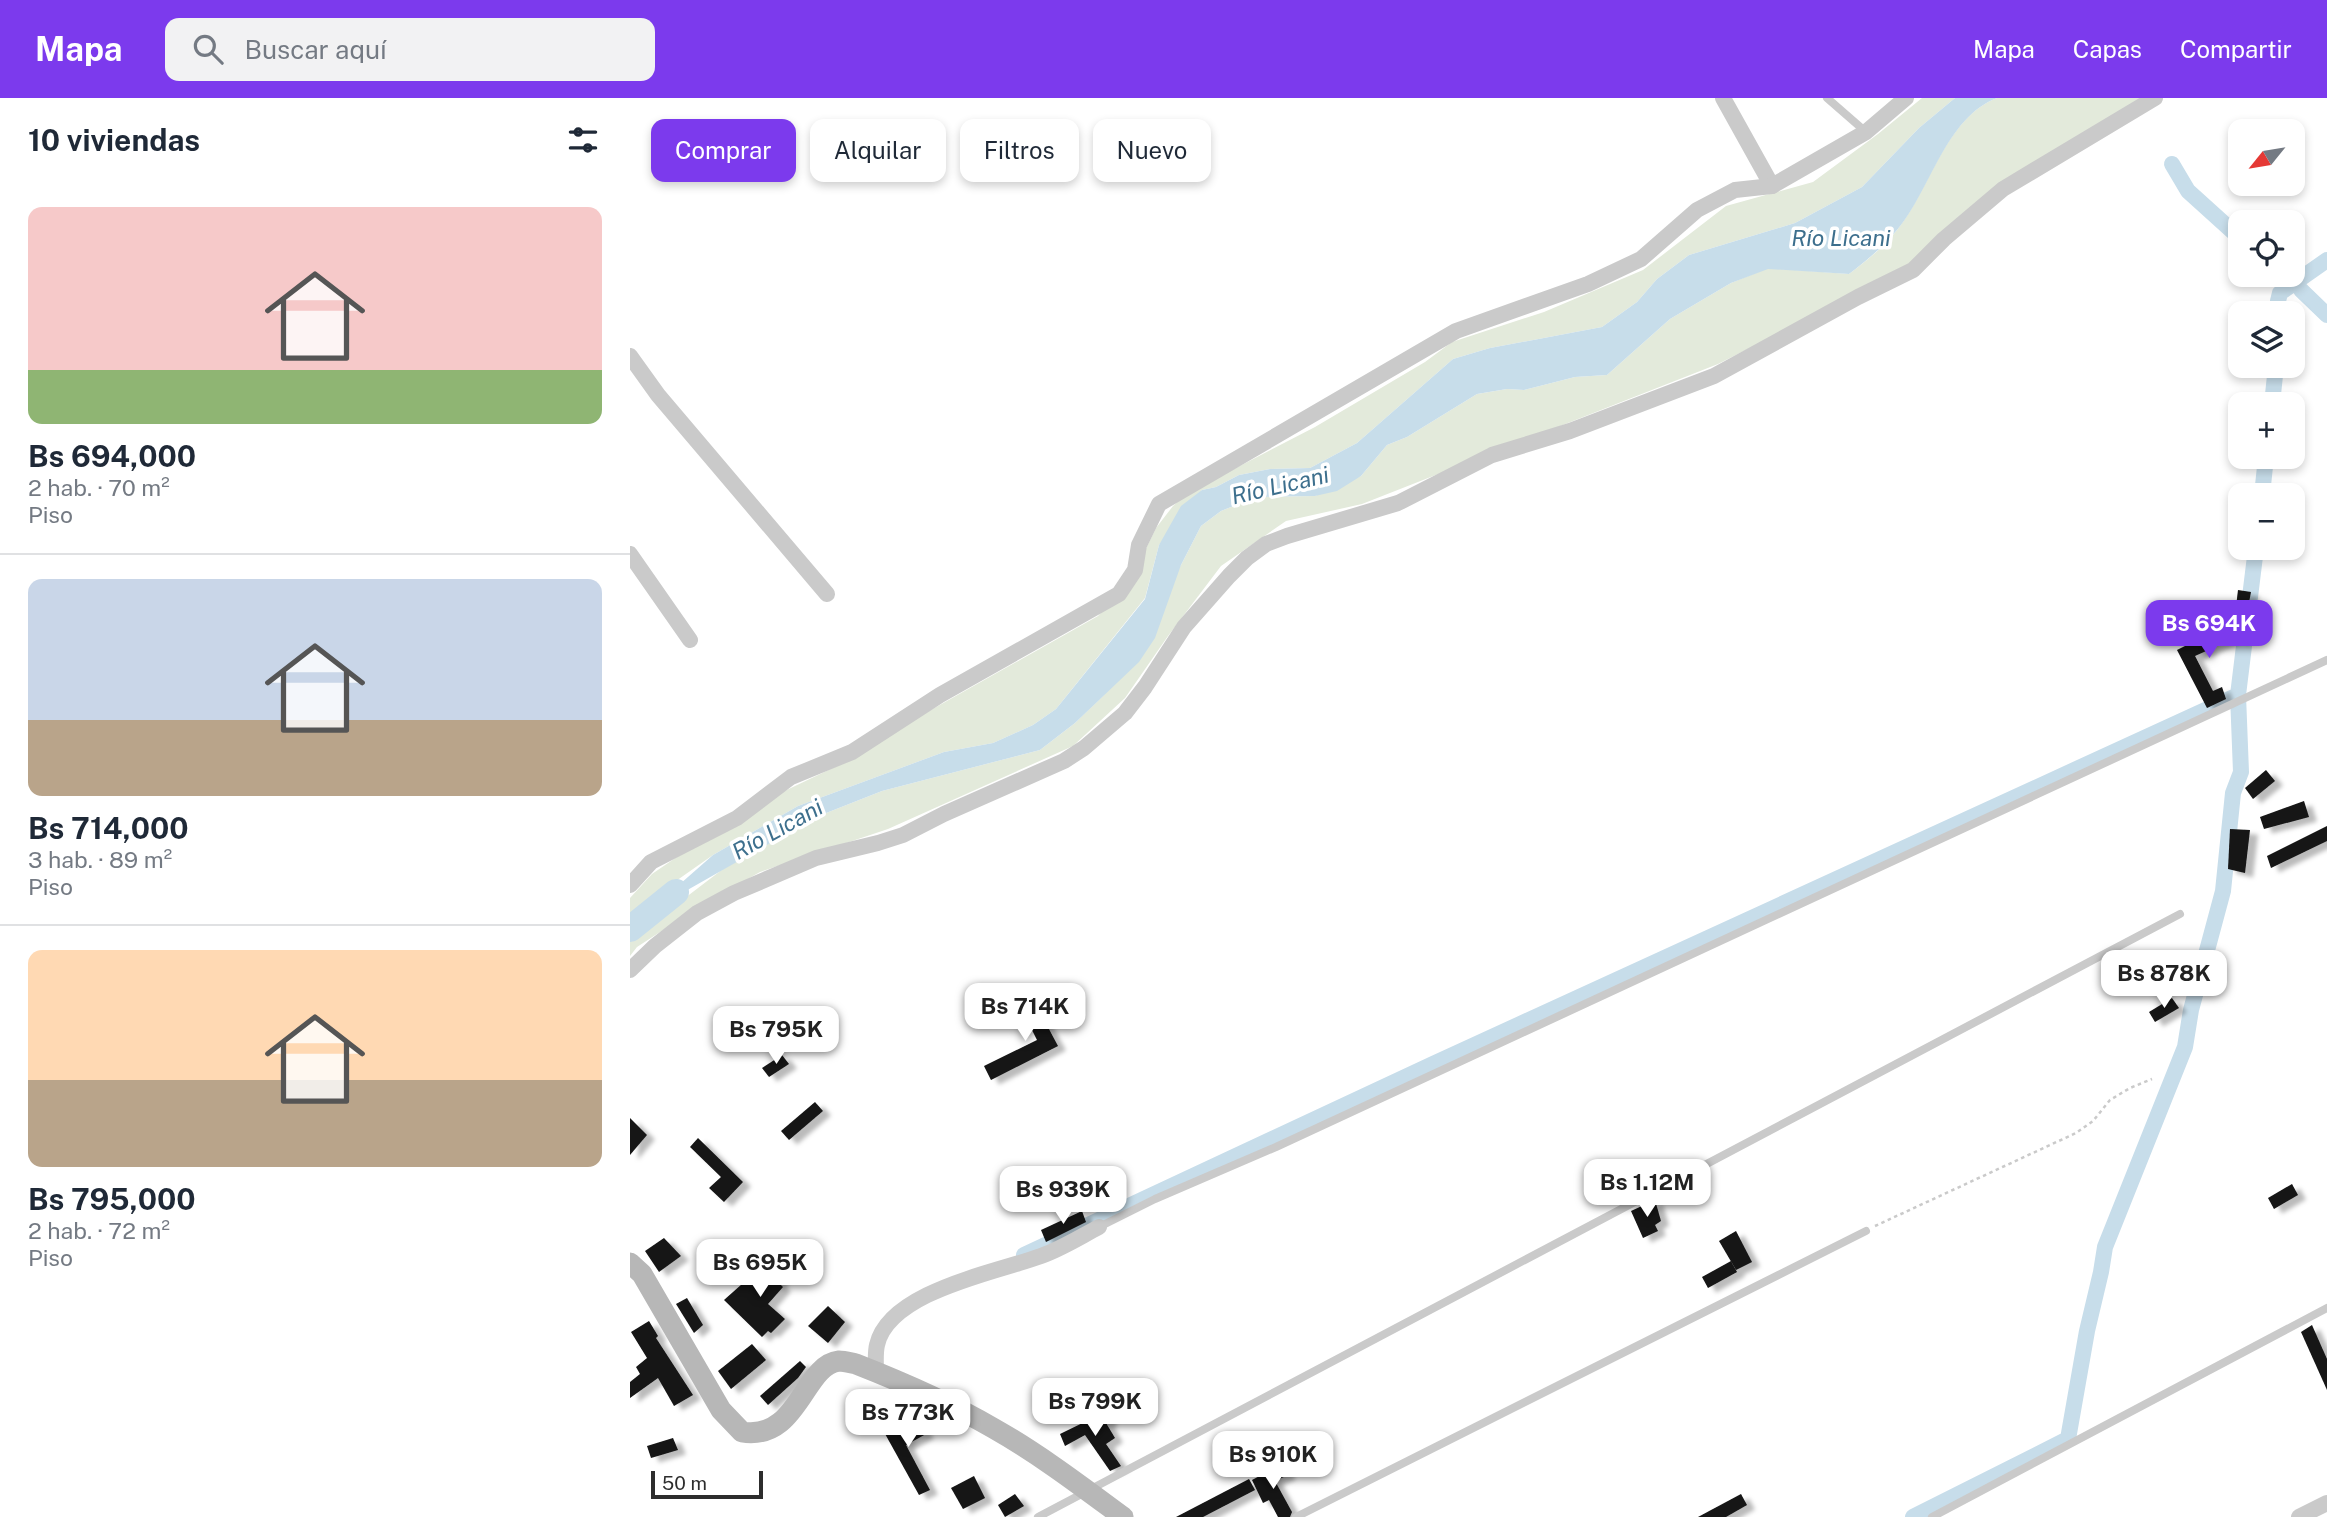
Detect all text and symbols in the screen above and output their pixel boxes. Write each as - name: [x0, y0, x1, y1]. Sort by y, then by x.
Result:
- search box: [165, 18, 655, 81]
- text: Mapa: [35, 30, 123, 68]
- icon: search: [189, 30, 227, 68]
- text: Buscar aquí: [245, 34, 386, 65]
- text: Mapa: [1973, 35, 2035, 63]
- text: Capas: [2073, 35, 2142, 63]
- text: Compartir: [2180, 35, 2292, 63]
- chip: Comprar: [651, 119, 796, 182]
- chip: Alquilar: [810, 119, 946, 182]
- chip: Filtros: [960, 119, 1079, 182]
- chip: Nuevo: [1093, 119, 1211, 182]
- north arrow: [2228, 119, 2305, 196]
- map controls: [2228, 119, 2305, 560]
- icon: filters: [564, 121, 602, 159]
- text: 10 viviendas: [28, 122, 200, 158]
- button: locate: [2228, 210, 2305, 287]
- water label: Río Licani: [1791, 224, 1891, 251]
- icon: home: [252, 253, 378, 379]
- button: layers: [2228, 301, 2305, 378]
- button: +: [2228, 392, 2305, 469]
- text: Bs 694,000: [28, 438, 196, 474]
- water label: Río Licani: [1229, 461, 1332, 509]
- text: 2 hab. · 70 m²: [28, 474, 170, 501]
- button: −: [2228, 483, 2305, 560]
- text: Piso: [28, 501, 73, 528]
- pin: Bs 694K: [2144, 601, 2274, 660]
- text: Bs 694K: [2162, 609, 2256, 636]
- icon: home: [252, 625, 378, 751]
- water label: Río Licani: [727, 793, 827, 865]
- text: Bs 714,000: [28, 810, 189, 846]
- text: 3 hab. · 89 m²: [28, 846, 172, 873]
- text: Piso: [28, 873, 73, 900]
- pin: Bs 878K: [2099, 950, 2229, 1010]
- text: Bs 878K: [2117, 959, 2211, 986]
- pin: Bs 714K: [960, 984, 1090, 1043]
- text: Bs 714K: [981, 992, 1069, 1019]
- icon: home: [252, 996, 378, 1122]
- pin: Bs 795K: [711, 1006, 841, 1066]
- text: Bs 795K: [729, 1015, 823, 1042]
- pin: Bs 1.12M: [1575, 1160, 1719, 1219]
- pin: Bs 939K: [998, 1166, 1128, 1226]
- text: Bs 1.12M: [1600, 1168, 1694, 1195]
- text: Bs 939K: [1016, 1175, 1110, 1202]
- text: Bs 795,000: [28, 1181, 196, 1217]
- text: 2 hab. · 72 m²: [28, 1217, 170, 1244]
- pin: Bs 695K: [695, 1240, 825, 1299]
- text: Piso: [28, 1244, 73, 1271]
- text: Bs 695K: [712, 1248, 808, 1275]
- pin: Bs 799K: [1030, 1378, 1160, 1438]
- text: Bs 799K: [1048, 1387, 1142, 1414]
- pin: Bs 773K: [843, 1390, 973, 1449]
- text: Bs 773K: [861, 1398, 955, 1425]
- pin: Bs 910K: [1208, 1432, 1338, 1491]
- text: Bs 910K: [1228, 1440, 1318, 1467]
- scale bar: [651, 1468, 763, 1500]
- text: 50 m: [662, 1472, 707, 1494]

